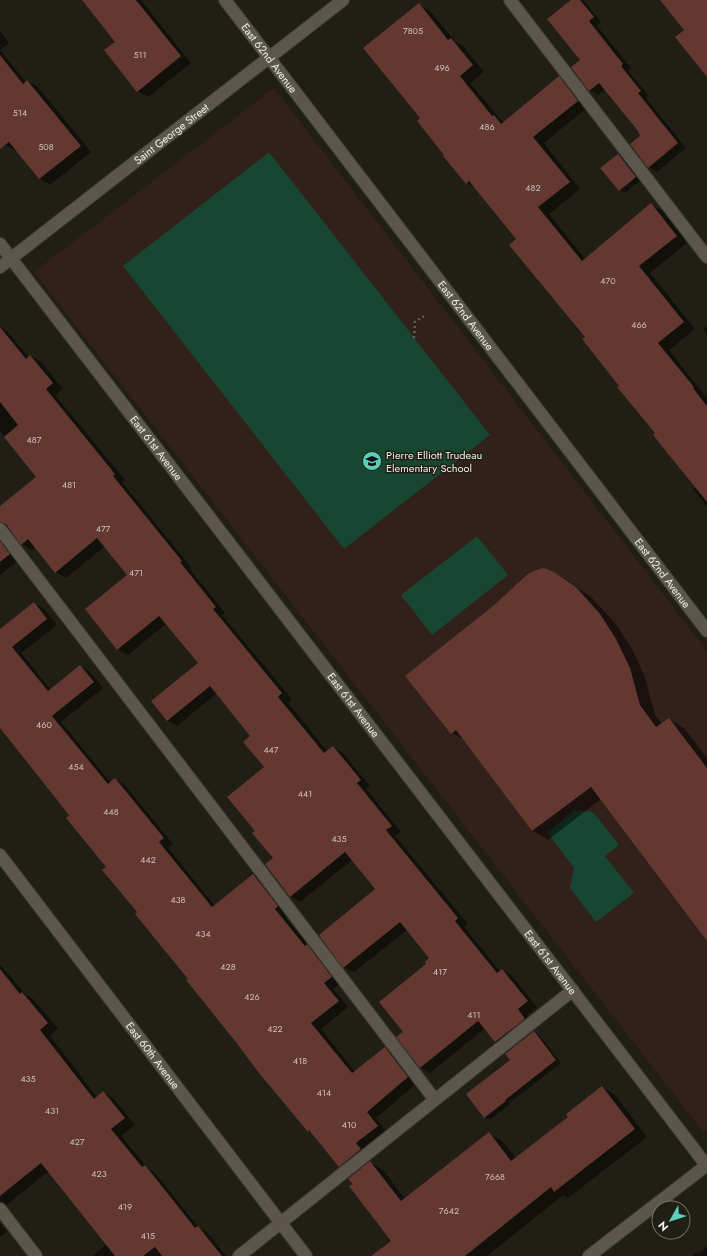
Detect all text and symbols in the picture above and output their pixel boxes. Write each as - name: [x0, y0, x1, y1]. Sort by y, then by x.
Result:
- street label: East 62nd Avenue: [237, 20, 301, 97]
- house number: 7805: [403, 24, 423, 37]
- house number: 511: [133, 48, 147, 61]
- house number: 496: [434, 61, 450, 74]
- street label: Saint George Street: [130, 99, 212, 168]
- house number: 514: [13, 106, 27, 119]
- house number: 486: [479, 120, 495, 133]
- house number: 508: [38, 140, 54, 153]
- house number: 482: [525, 181, 541, 194]
- house number: 470: [600, 274, 616, 287]
- street label: East 62nd Avenue: [434, 277, 498, 354]
- house number: 466: [631, 318, 647, 331]
- street label: East 61st Avenue: [126, 412, 187, 484]
- house number: 487: [27, 433, 42, 446]
- place label: Pierre Elliott Trudeau Elementary School: [386, 447, 482, 476]
- school or university icon: Pierre Elliott Trudeau Elementary School: [361, 450, 383, 472]
- house number: 481: [62, 478, 76, 491]
- house number: 477: [96, 522, 111, 535]
- street label: East 62nd Avenue: [631, 535, 695, 611]
- house number: 471: [129, 566, 143, 579]
- street label: East 61st Avenue: [324, 669, 384, 741]
- house number: 460: [36, 718, 53, 731]
- house number: 447: [263, 743, 279, 756]
- house number: 454: [68, 760, 84, 773]
- house number: 441: [298, 787, 312, 800]
- house number: 448: [103, 805, 119, 818]
- house number: 435: [331, 832, 347, 845]
- house number: 442: [140, 853, 156, 866]
- house number: 438: [170, 893, 186, 906]
- street label: East 61st Avenue: [521, 926, 581, 998]
- house number: 434: [195, 927, 211, 940]
- house number: 428: [220, 960, 236, 973]
- house number: 417: [433, 965, 447, 978]
- house number: 426: [244, 990, 260, 1003]
- house number: 411: [467, 1008, 481, 1021]
- street label: East 60th Avenue: [122, 1018, 184, 1093]
- house number: 422: [267, 1022, 283, 1035]
- house number: 418: [293, 1054, 307, 1067]
- house number: 435: [20, 1072, 36, 1085]
- house number: 414: [317, 1086, 331, 1099]
- house number: 431: [45, 1104, 59, 1117]
- house number: 410: [342, 1118, 357, 1131]
- house number: 427: [69, 1135, 85, 1148]
- house number: 423: [91, 1167, 107, 1180]
- house number: 7668: [485, 1170, 505, 1183]
- house number: 419: [118, 1200, 132, 1213]
- north arrow: [651, 1200, 691, 1240]
- house number: 7642: [439, 1204, 459, 1217]
- text: N: [654, 1218, 672, 1235]
- house number: 415: [141, 1229, 155, 1242]

